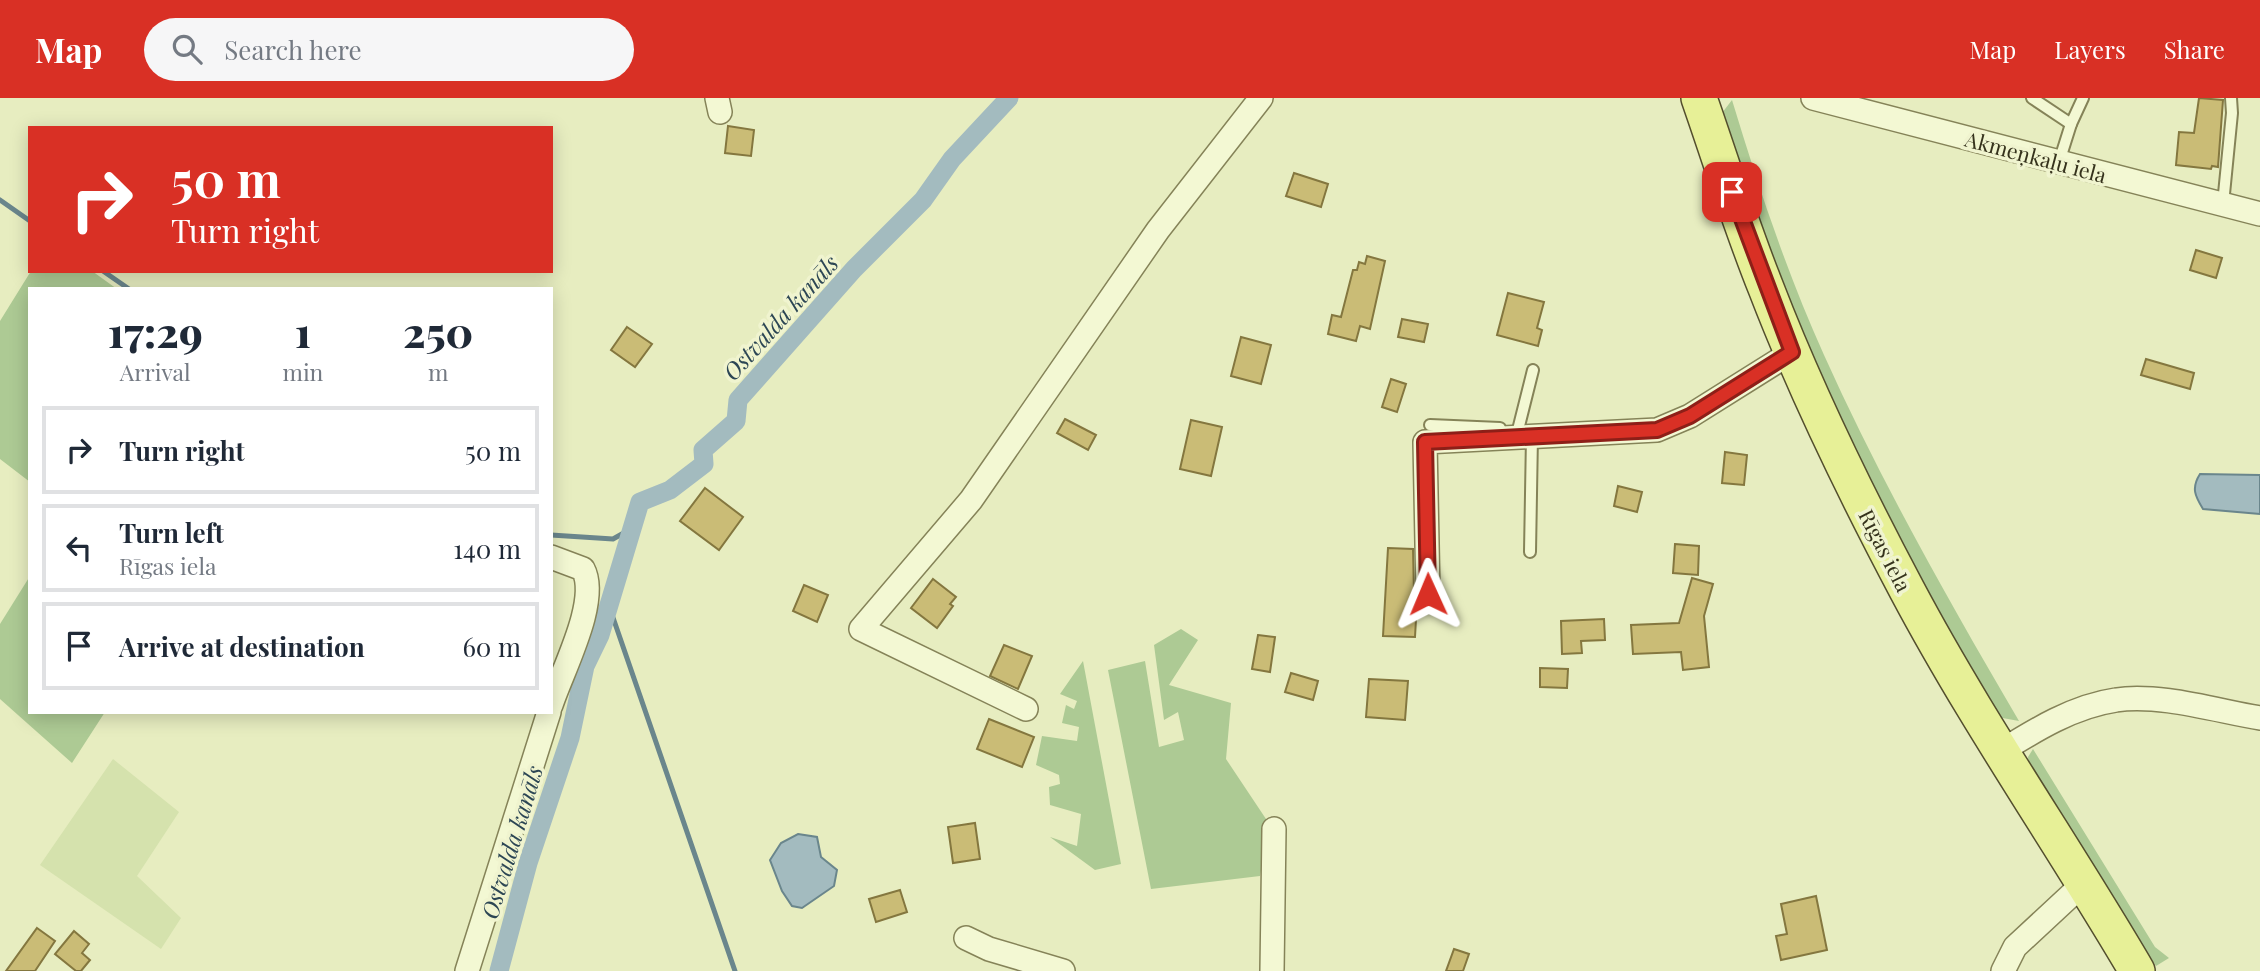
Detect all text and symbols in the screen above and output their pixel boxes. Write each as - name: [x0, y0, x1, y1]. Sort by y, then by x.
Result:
- search box: [144, 18, 634, 81]
- text: Map: [35, 27, 102, 71]
- icon: search: [168, 30, 206, 68]
- text: Search here: [224, 32, 362, 67]
- text: Map: [1970, 33, 2016, 65]
- text: Layers: [2054, 33, 2126, 65]
- text: Share: [2164, 33, 2225, 65]
- street label: Akmeņkaļu iela: [1961, 123, 2110, 189]
- text: 50 m: [171, 145, 281, 210]
- icon: right: [56, 154, 147, 245]
- pin: [1702, 162, 1762, 222]
- icon: arrive: [1713, 173, 1751, 211]
- text: Turn right: [171, 208, 319, 251]
- water label: Ostvalda kanāls: [715, 248, 845, 386]
- text: 17:29: [108, 303, 203, 359]
- text: 1: [295, 303, 311, 359]
- text: 250: [403, 303, 473, 359]
- text: Arrival: [120, 356, 191, 387]
- text: min: [282, 356, 323, 387]
- text: m: [428, 356, 448, 387]
- icon: right: [60, 431, 98, 469]
- text: Turn right: [119, 433, 245, 468]
- text: 50 m: [465, 433, 521, 468]
- street label: Rīgas iela: [1853, 504, 1919, 596]
- text: Turn left: [119, 515, 224, 550]
- icon: left: [60, 529, 98, 567]
- text: 140 m: [453, 531, 521, 566]
- text: Rīgas iela: [119, 550, 216, 581]
- position arrow: [1391, 557, 1465, 631]
- icon: arrive: [60, 627, 98, 665]
- text: Arrive at destination: [119, 629, 365, 664]
- text: 60 m: [462, 629, 521, 664]
- water label: Ostvalda kanāls: [473, 761, 549, 922]

